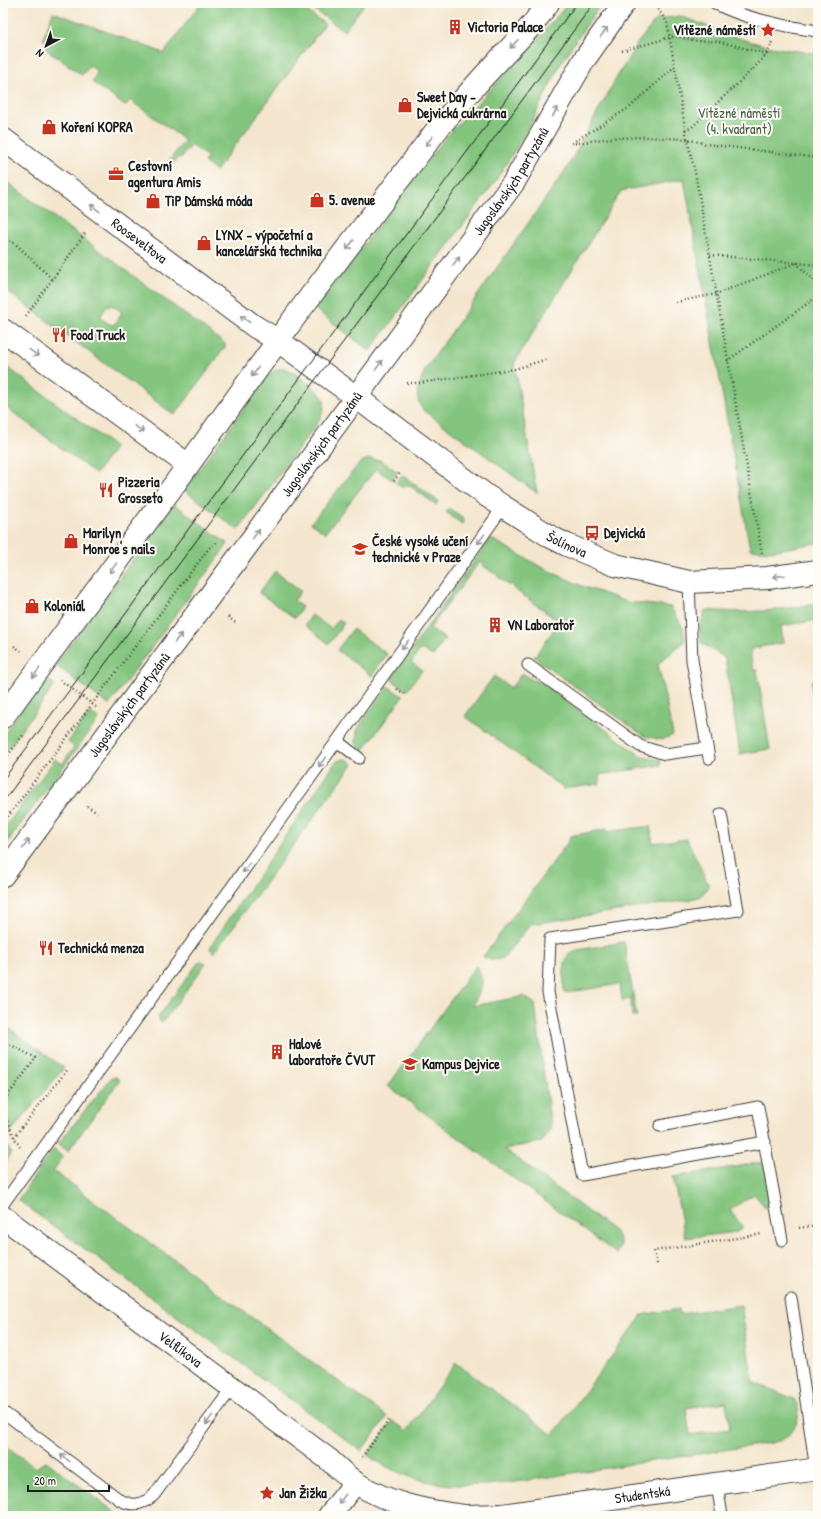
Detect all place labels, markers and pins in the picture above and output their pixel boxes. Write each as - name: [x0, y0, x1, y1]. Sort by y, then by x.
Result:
- place label: Victoria Palace: [467, 17, 544, 36]
- building icon: Victoria Palace: [446, 18, 464, 36]
- place label: Vítězné náměstí: [673, 20, 756, 39]
- place icon: Vítězné náměstí: [759, 21, 777, 39]
- place label: Sweet Day - Dejvická cukrárna: [417, 87, 507, 123]
- shop icon: Sweet Day - Dejvická cukrárna: [396, 96, 414, 114]
- place label: Koření KOPRA: [61, 117, 133, 136]
- shop icon: Koření KOPRA: [40, 118, 58, 136]
- place label: Cestovní agentura Amis: [128, 156, 202, 193]
- office icon: Cestovní agentura Amis: [107, 165, 125, 183]
- place label: 5. avenue: [329, 190, 376, 209]
- place label: TiP Dámská móda: [164, 191, 253, 210]
- shop icon: 5. avenue: [308, 191, 326, 209]
- shop icon: TiP Dámská móda: [144, 192, 162, 210]
- place label: LYNX - výpočetní a kancelářská technika: [216, 225, 322, 260]
- shop icon: LYNX - výpočetní a kancelářská technika: [195, 234, 213, 252]
- place label: Food Truck: [70, 325, 125, 344]
- restaurant icon: Food Truck: [50, 326, 68, 344]
- place label: Pizzeria Grosseto: [118, 472, 163, 507]
- restaurant icon: Pizzeria Grosseto: [97, 481, 115, 499]
- place label: Marilyn Monroe's nails: [83, 523, 155, 558]
- place label: Dejvická: [604, 523, 645, 543]
- bus stop icon: Dejvická: [583, 524, 601, 542]
- place label: České vysoké učení technické v Praze: [371, 531, 468, 566]
- shop icon: Marilyn Monroe's nails: [62, 532, 80, 550]
- school or university icon: České vysoké učení technické v Praze: [351, 540, 369, 558]
- place label: Koloniál: [44, 596, 85, 615]
- shop icon: Koloniál: [23, 597, 41, 615]
- place label: VN Laboratoř: [507, 615, 575, 634]
- building icon: VN Laboratoř: [486, 616, 504, 634]
- place label: Technická menza: [57, 938, 144, 957]
- restaurant icon: Technická menza: [37, 939, 55, 957]
- place label: Halové laboratoře ČVUT: [289, 1034, 375, 1069]
- building icon: Halové laboratoře ČVUT: [268, 1043, 286, 1061]
- place label: Kampus Dejvice: [422, 1054, 500, 1075]
- school or university icon: Kampus Dejvice: [401, 1055, 419, 1073]
- place label: Jan Žižka: [279, 1483, 327, 1502]
- place icon: Jan Žižka: [258, 1484, 276, 1502]

